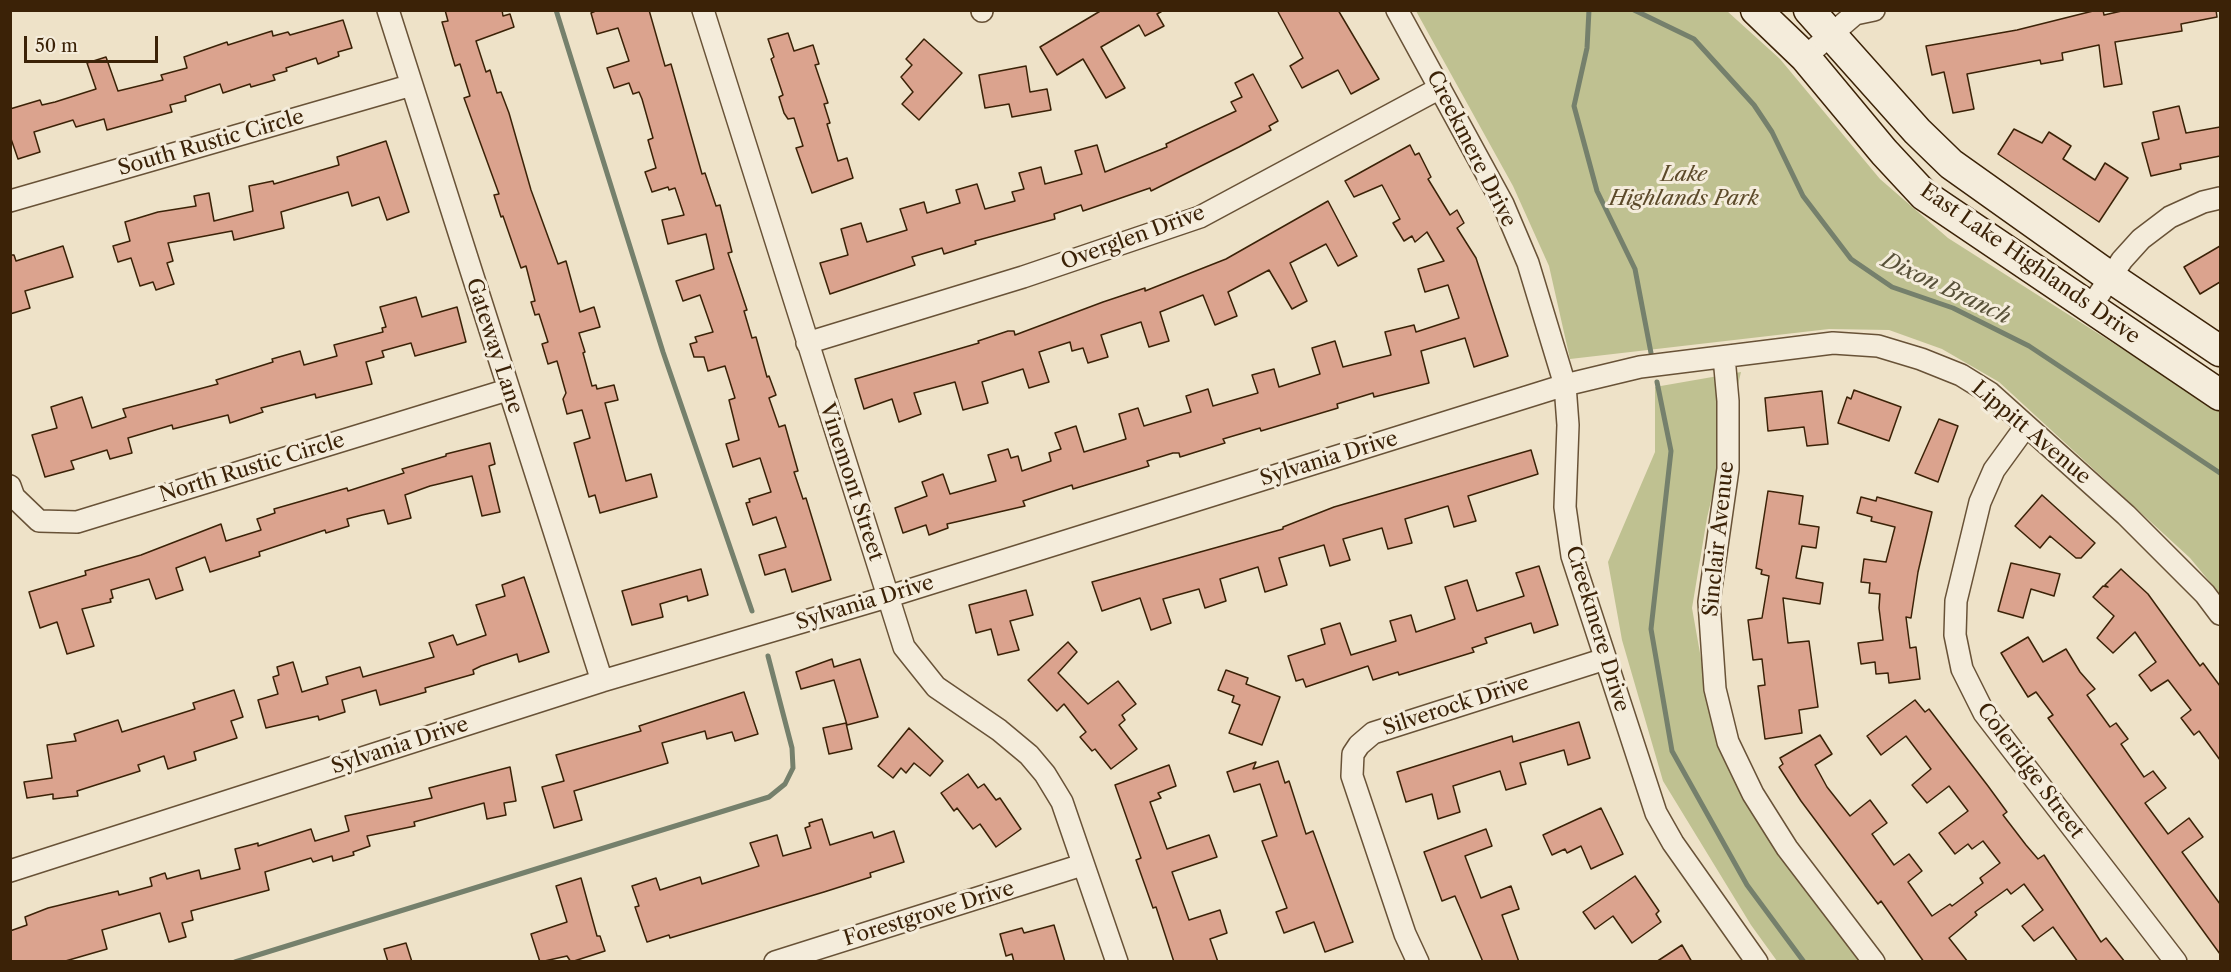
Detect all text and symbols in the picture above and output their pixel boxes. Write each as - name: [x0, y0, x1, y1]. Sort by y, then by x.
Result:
- scale bar: [27, 24, 160, 62]
- text: 50 m: [35, 35, 78, 57]
- street label: Creekmere Drive: [1421, 67, 1521, 231]
- street label: South Rustic Circle: [115, 104, 307, 182]
- park label: Lake Highlands Park: [1609, 162, 1759, 212]
- street label: East Lake Highlands Drive: [1915, 178, 2145, 350]
- street label: Overglen Drive: [1058, 200, 1208, 276]
- water label: Dixon Branch: [1877, 248, 2015, 330]
- street label: Gateway Lane: [460, 275, 528, 417]
- street label: Lippitt Avenue: [1966, 376, 2096, 490]
- street label: Vinemont Street: [814, 400, 888, 564]
- street label: Sylvania Drive: [1257, 426, 1401, 492]
- street label: North Rustic Circle: [156, 428, 348, 508]
- street label: Sinclair Avenue: [1698, 460, 1740, 618]
- street label: Creekmere Drive: [1560, 543, 1634, 715]
- street label: Sylvania Drive: [793, 570, 937, 636]
- street label: Silverock Drive: [1380, 670, 1532, 742]
- street label: Coleridge Street: [1971, 698, 2089, 844]
- street label: Sylvania Drive: [328, 712, 472, 780]
- street label: Forestgrove Drive: [841, 876, 1017, 952]

